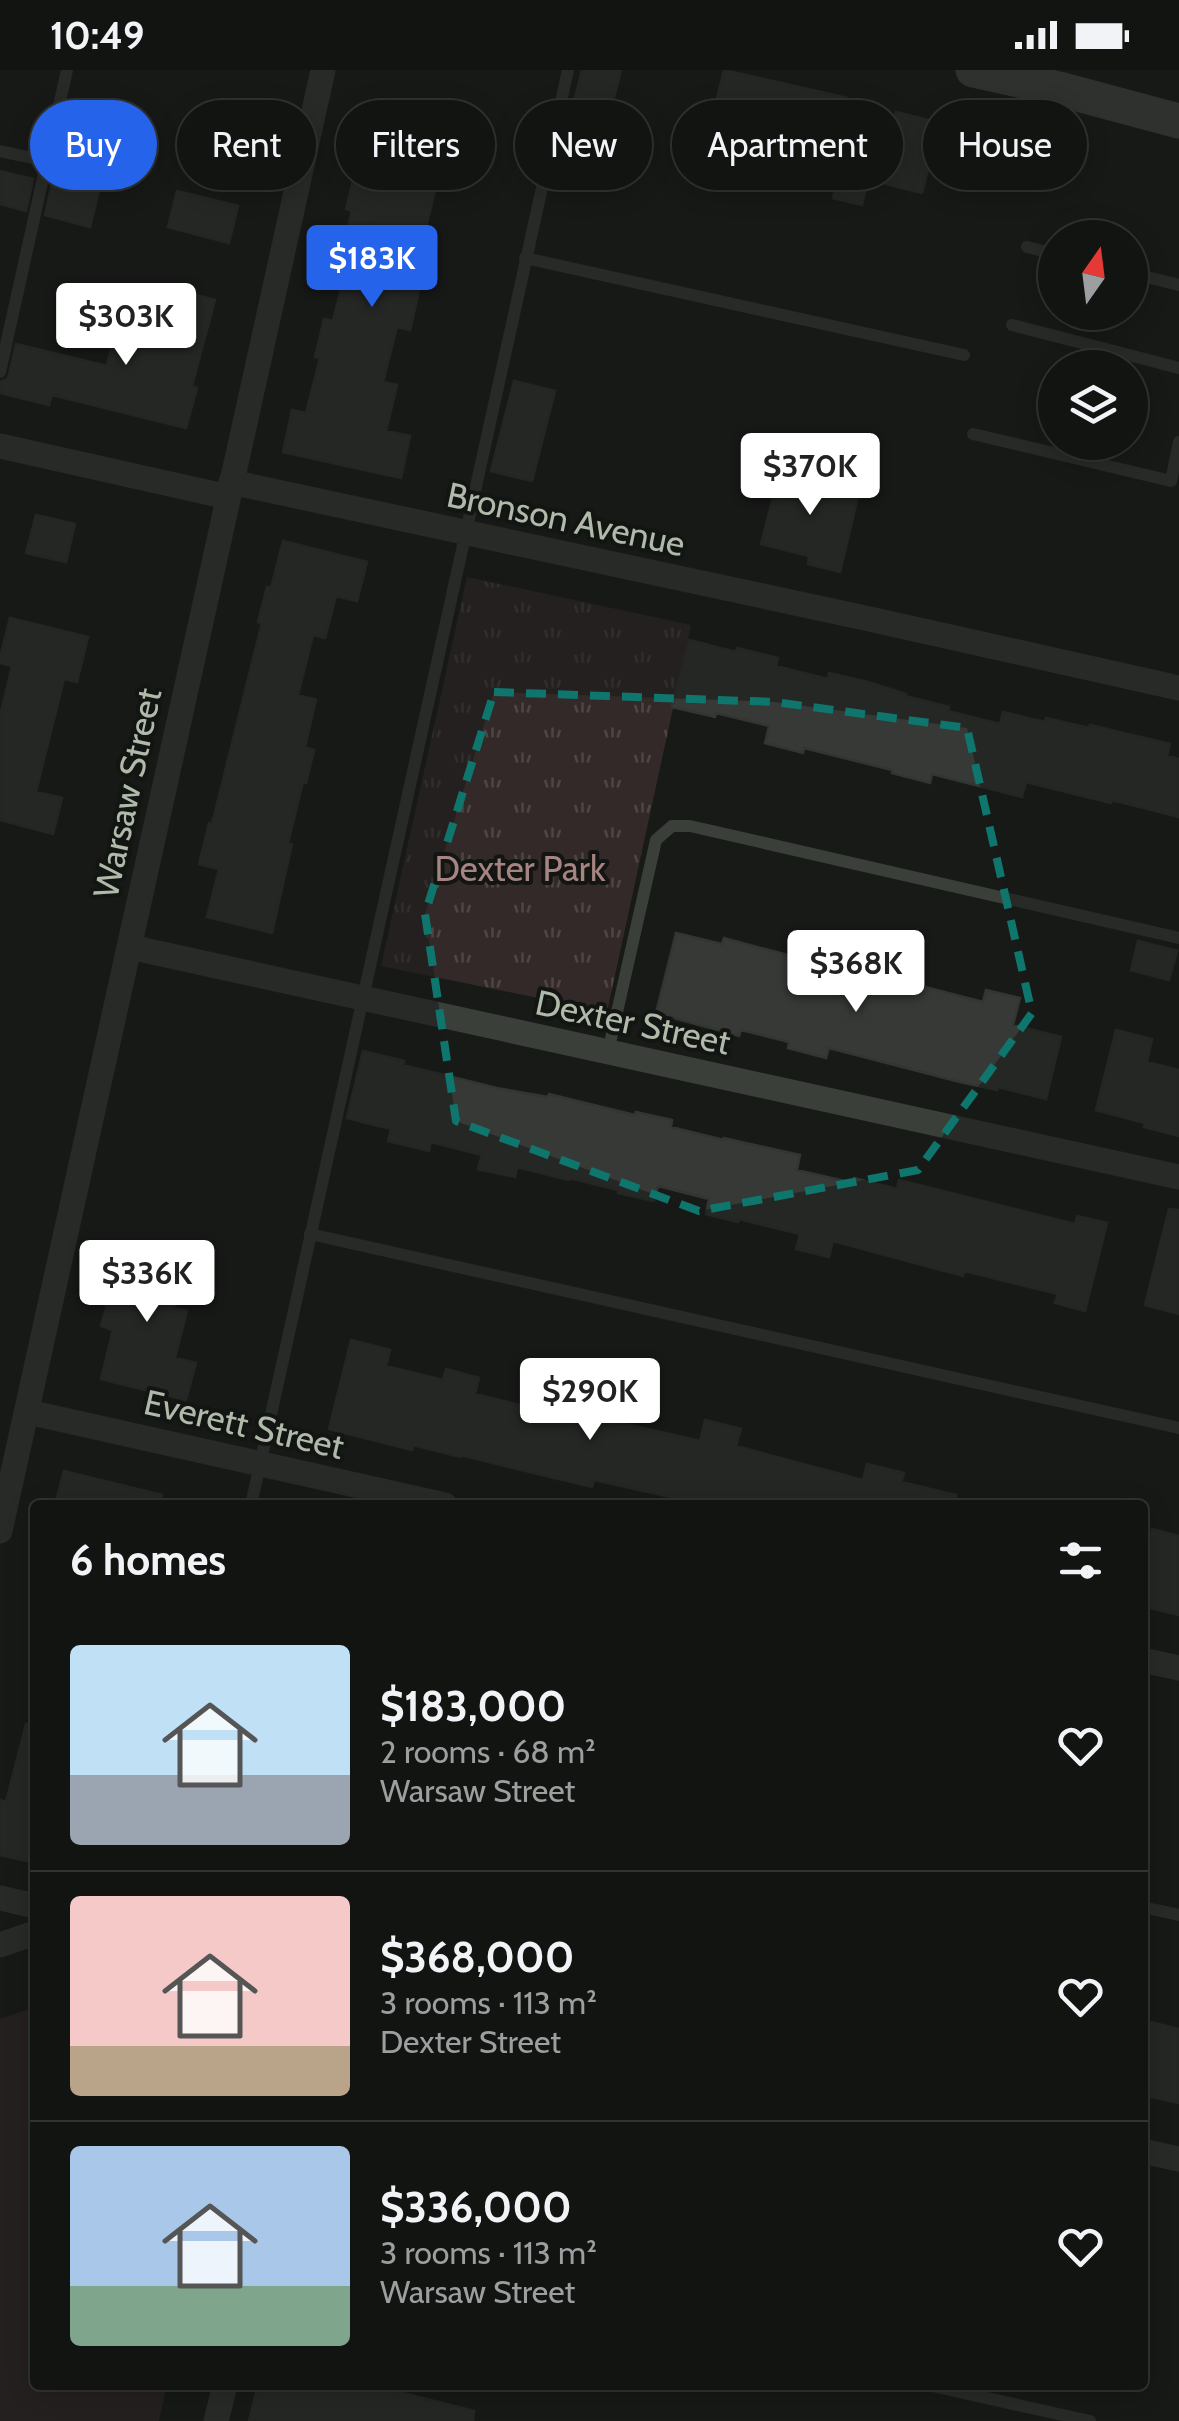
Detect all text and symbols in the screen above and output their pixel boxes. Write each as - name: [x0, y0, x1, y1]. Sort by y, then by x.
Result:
- text: 10:49: [50, 12, 144, 59]
- chip: Buy: [30, 100, 157, 190]
- chip: Rent: [177, 100, 316, 190]
- chip: Filters: [336, 100, 495, 190]
- chip: New: [515, 100, 652, 190]
- chip: Apartment: [672, 100, 903, 190]
- chip: House: [923, 100, 1087, 190]
- north arrow: [1038, 220, 1148, 330]
- map controls: [1038, 220, 1148, 460]
- pin: $183K: [302, 225, 442, 310]
- text: $183K: [328, 238, 416, 277]
- pin: $303K: [56, 283, 196, 368]
- text: $303K: [78, 296, 174, 335]
- button: layers: [1038, 350, 1148, 460]
- pin: $370K: [740, 433, 880, 518]
- text: $370K: [763, 446, 857, 485]
- street label: Bronson Avenue: [443, 473, 689, 565]
- street label: Warsaw Street: [84, 684, 170, 902]
- park label: Dexter Park: [434, 847, 606, 890]
- pin: $368K: [786, 930, 926, 1015]
- text: $368K: [809, 943, 903, 982]
- street label: Dexter Street: [532, 980, 735, 1064]
- pin: $336K: [77, 1240, 217, 1325]
- text: $336K: [101, 1253, 193, 1292]
- pin: $290K: [520, 1358, 660, 1443]
- text: $290K: [542, 1371, 638, 1410]
- street label: Everett Street: [140, 1380, 348, 1468]
- icon: filters: [1053, 1533, 1108, 1588]
- text: 6 homes: [70, 1534, 226, 1586]
- text: $183,000: [380, 1680, 566, 1732]
- icon: home: [150, 1685, 270, 1805]
- icon: heart: [1053, 1718, 1108, 1773]
- text: 2 rooms · 68 m²: [380, 1732, 596, 1771]
- text: Warsaw Street: [380, 1771, 575, 1810]
- text: $368,000: [380, 1931, 574, 1983]
- icon: home: [150, 1936, 270, 2056]
- icon: heart: [1053, 1969, 1108, 2024]
- text: 3 rooms · 113 m²: [380, 1983, 597, 2022]
- text: Dexter Street: [380, 2022, 561, 2061]
- text: $336,000: [380, 2181, 572, 2233]
- icon: home: [150, 2186, 270, 2306]
- icon: heart: [1053, 2219, 1108, 2274]
- text: 3 rooms · 113 m²: [380, 2233, 597, 2272]
- text: Warsaw Street: [380, 2272, 575, 2311]

